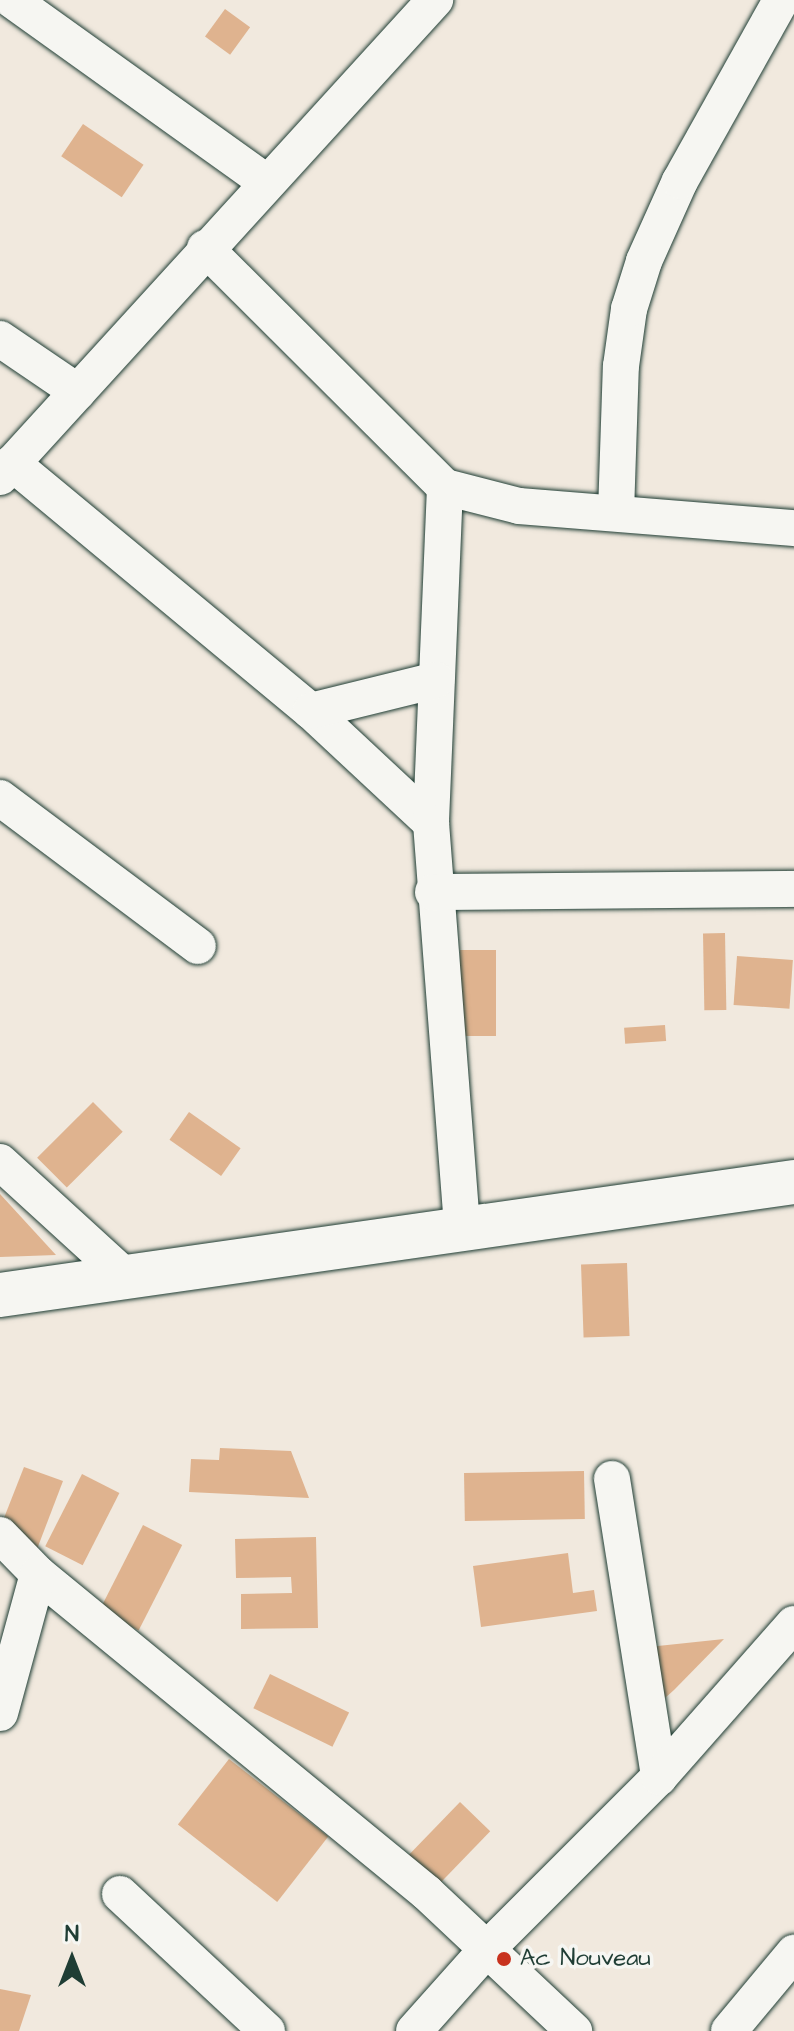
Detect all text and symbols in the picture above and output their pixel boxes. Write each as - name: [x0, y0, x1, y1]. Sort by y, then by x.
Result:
- north arrow: [32, 1919, 112, 1999]
- text: N: [65, 1919, 79, 1950]
- place label: Ac Nouveau: [520, 1945, 651, 1973]
- marker: Ac Nouveau: [495, 1950, 513, 1968]

